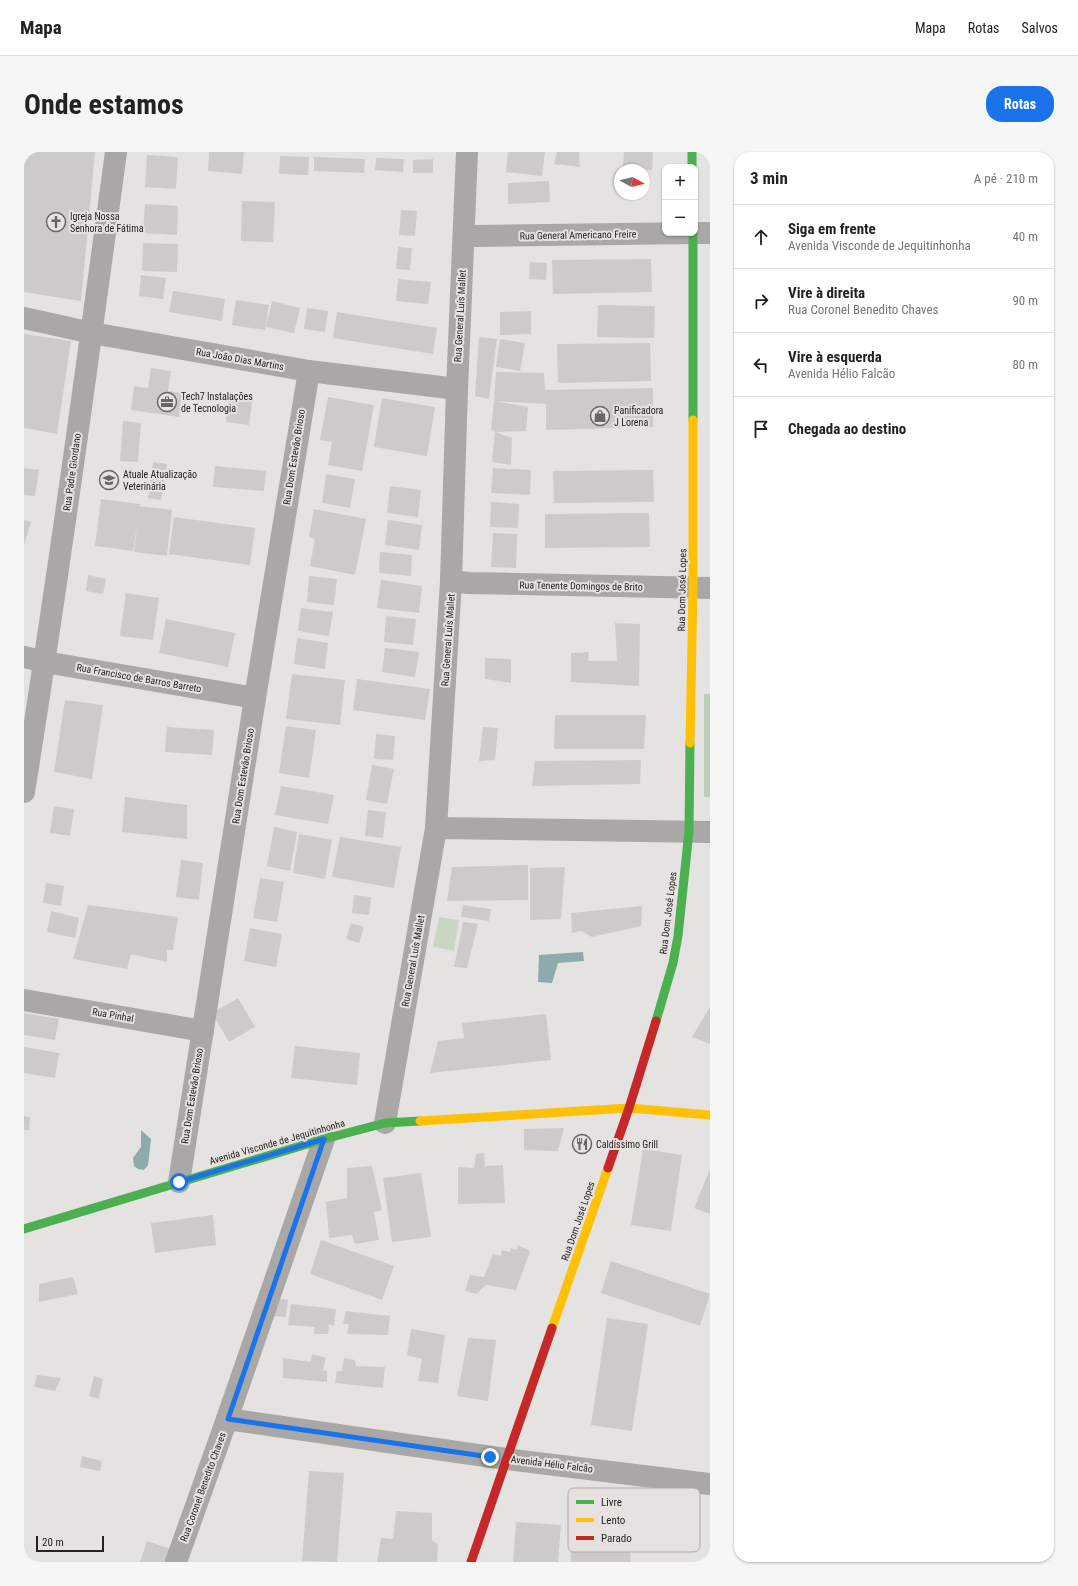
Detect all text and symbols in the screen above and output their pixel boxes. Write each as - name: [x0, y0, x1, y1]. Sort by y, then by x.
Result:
- text: Mapa: [20, 16, 62, 39]
- text: Mapa: [915, 20, 946, 36]
- text: Rotas: [968, 20, 1000, 36]
- text: Salvos: [1022, 20, 1058, 36]
- button: Rotas: [986, 86, 1054, 122]
- text: Onde estamos: [24, 88, 184, 121]
- north arrow: [614, 164, 650, 200]
- map controls: [662, 164, 698, 236]
- button: +: [662, 164, 698, 200]
- text: 3 min: [750, 168, 788, 188]
- text: A pé · 210 m: [974, 171, 1038, 186]
- button: −: [662, 200, 698, 236]
- church icon: Igreja Nossa Senhora de Fátima: [45, 211, 67, 233]
- place label: Igreja Nossa Senhora de Fátima: [70, 211, 144, 234]
- text: Siga em frente: [788, 220, 876, 238]
- icon: ahead: [750, 226, 772, 248]
- street label: Rua General Americano Freire: [520, 228, 637, 242]
- text: 40 m: [1012, 229, 1038, 244]
- text: Avenida Visconde de Jequitinhonha: [788, 238, 971, 253]
- street label: Rua General Luís Mallet: [452, 269, 468, 363]
- text: Vire à direita: [788, 284, 865, 302]
- icon: right: [750, 290, 772, 312]
- text: 90 m: [1012, 293, 1038, 308]
- text: Rua Coronel Benedito Chaves: [788, 302, 939, 317]
- street label: Rua João Dias Martins: [195, 346, 285, 372]
- text: Vire à esquerda: [788, 348, 882, 366]
- icon: left: [750, 354, 772, 376]
- text: 80 m: [1012, 357, 1038, 372]
- text: Avenida Hélio Falcão: [788, 366, 895, 381]
- office icon: Tech7 Instalações de Tecnologia: [156, 391, 178, 413]
- place label: Tech7 Instalações de Tecnologia: [181, 391, 253, 414]
- shop icon: Panificadora J Lorena: [589, 405, 611, 427]
- place label: Panificadora J Lorena: [614, 405, 664, 428]
- street label: Rua Dom Estevão Brioso: [281, 408, 307, 506]
- icon: arrive: [750, 418, 772, 440]
- text: Chegada ao destino: [788, 420, 906, 438]
- street label: Rua Padre Giordano: [61, 433, 83, 511]
- school or university icon: Atuale Atualização Veterinária: [98, 469, 120, 491]
- place label: Atuale Atualização Veterinária: [123, 469, 197, 492]
- street label: Rua Dom José Lopes: [676, 548, 688, 632]
- street label: Rua Tenente Domingos de Brito: [519, 579, 643, 593]
- street label: Rua General Luís Mallet: [439, 593, 457, 687]
- street label: Rua Francisco de Barros Barreto: [76, 662, 202, 694]
- street label: Rua Dom Estevão Brioso: [230, 727, 256, 825]
- street label: Rua Dom José Lopes: [657, 871, 679, 955]
- street label: Rua General Luís Mallet: [400, 914, 426, 1008]
- street label: Rua Pinhal: [91, 1006, 135, 1024]
- street label: Rua Dom Estevão Brioso: [179, 1047, 205, 1145]
- street label: Avenida Visconde de Jequitinhonha: [208, 1117, 346, 1167]
- restaurant icon: Caldíssimo Grill: [571, 1133, 593, 1155]
- place label: Caldíssimo Grill: [596, 1139, 658, 1150]
- route start: [170, 1173, 188, 1191]
- street label: Rua Dom José Lopes: [559, 1179, 597, 1262]
- street label: Rua Coronel Benedito Chaves: [178, 1430, 228, 1543]
- route end: [481, 1448, 499, 1466]
- street label: Avenida Hélio Falcão: [510, 1454, 594, 1474]
- legend: [568, 1488, 700, 1552]
- text: Livre: [601, 1496, 622, 1509]
- text: Lento: [601, 1514, 626, 1527]
- text: Parado: [601, 1532, 632, 1545]
- scale bar: [36, 1534, 104, 1553]
- text: 20 m: [42, 1536, 64, 1549]

